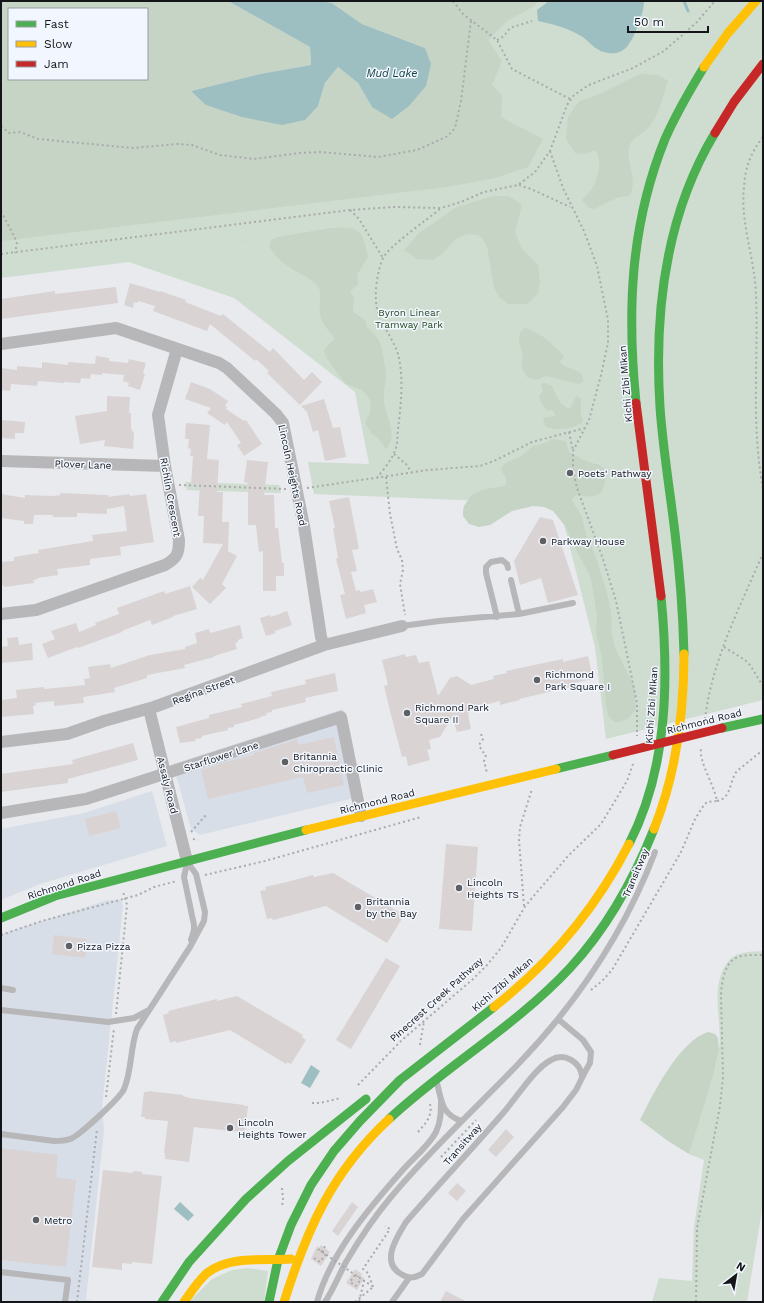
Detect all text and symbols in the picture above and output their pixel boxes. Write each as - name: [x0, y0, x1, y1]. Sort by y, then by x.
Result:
- legend: [8, 8, 148, 80]
- scale bar: [628, 8, 708, 34]
- text: 50 m: [634, 15, 664, 29]
- text: Fast: [44, 17, 69, 31]
- text: Slow: [44, 37, 72, 51]
- text: Jam: [44, 57, 69, 71]
- water label: Mud Lake: [366, 67, 418, 80]
- park label: Byron Linear Tramway Park: [375, 307, 443, 330]
- street label: Kichi Zībī Mīkan: [617, 345, 634, 423]
- street label: Lincoln Heights Road: [276, 423, 309, 527]
- street label: Richlin Crescent: [158, 457, 183, 538]
- street label: Plover Lane: [54, 458, 112, 471]
- marker: Poets' Pathway: [565, 468, 575, 478]
- place label: Poets' Pathway: [578, 468, 652, 479]
- marker: Parkway House: [538, 536, 548, 546]
- place label: Parkway House: [551, 536, 625, 547]
- street label: Kichi Zībī Mīkan: [643, 666, 660, 744]
- place label: Richmond Park Square I: [545, 669, 610, 692]
- street label: Regina Street: [171, 674, 237, 707]
- marker: Richmond Park Square I: [532, 675, 542, 685]
- place label: Richmond Park Square II: [415, 702, 489, 725]
- street label: Richmond Road: [665, 707, 743, 736]
- marker: Richmond Park Square II: [402, 708, 412, 718]
- street label: Starflower Lane: [182, 739, 260, 774]
- place label: Britannia Chiropractic Clinic: [293, 751, 383, 774]
- street label: Assaly Road: [155, 756, 180, 815]
- marker: Britannia Chiropractic Clinic: [280, 757, 290, 767]
- street label: Richmond Road: [338, 787, 416, 816]
- street label: Transitway: [620, 846, 651, 899]
- street label: Richmond Road: [26, 867, 102, 902]
- place label: Lincoln Heights TS: [467, 877, 519, 900]
- marker: Lincoln Heights TS: [454, 883, 464, 893]
- place label: Britannia by the Bay: [366, 896, 418, 919]
- marker: Britannia by the Bay: [353, 902, 363, 912]
- marker: Pizza Pizza: [64, 941, 74, 951]
- place label: Pizza Pizza: [77, 941, 131, 952]
- street label: Pinecrest Creek Pathway: [388, 954, 485, 1044]
- street label: Kichi Zībī Mīkan: [470, 955, 535, 1014]
- place label: Lincoln Heights Tower: [238, 1117, 307, 1140]
- street label: Transitway: [441, 1120, 484, 1168]
- marker: Lincoln Heights Tower: [225, 1123, 235, 1133]
- marker: Metro: [31, 1215, 41, 1225]
- place label: Metro: [44, 1215, 72, 1226]
- north arrow: [716, 1255, 756, 1295]
- text: N: [734, 1259, 748, 1275]

